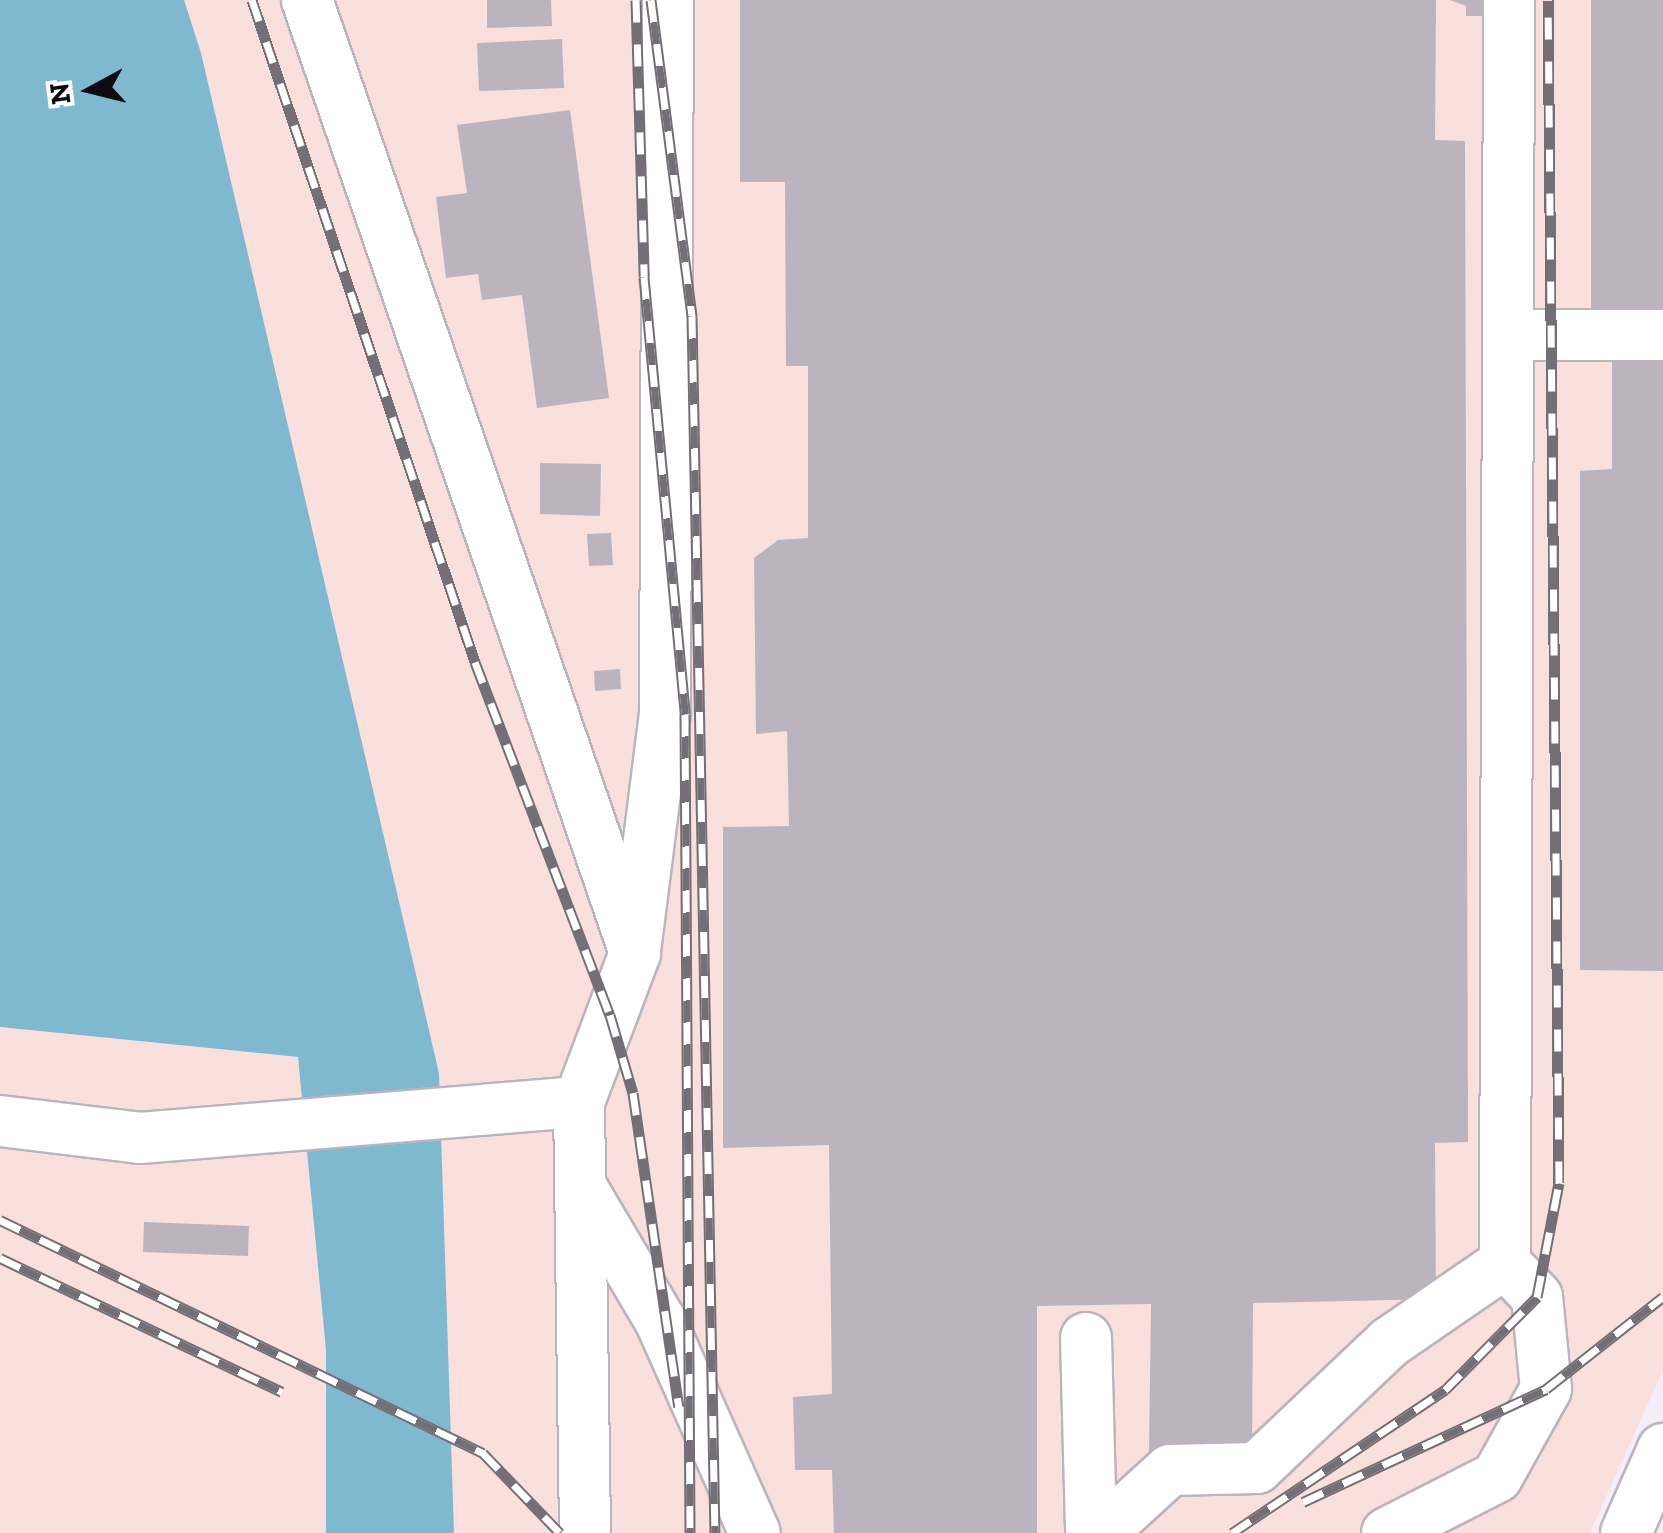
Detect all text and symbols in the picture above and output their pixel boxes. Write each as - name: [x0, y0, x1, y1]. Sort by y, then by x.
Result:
- north arrow: [40, 40, 140, 140]
- text: N: [42, 81, 77, 106]

